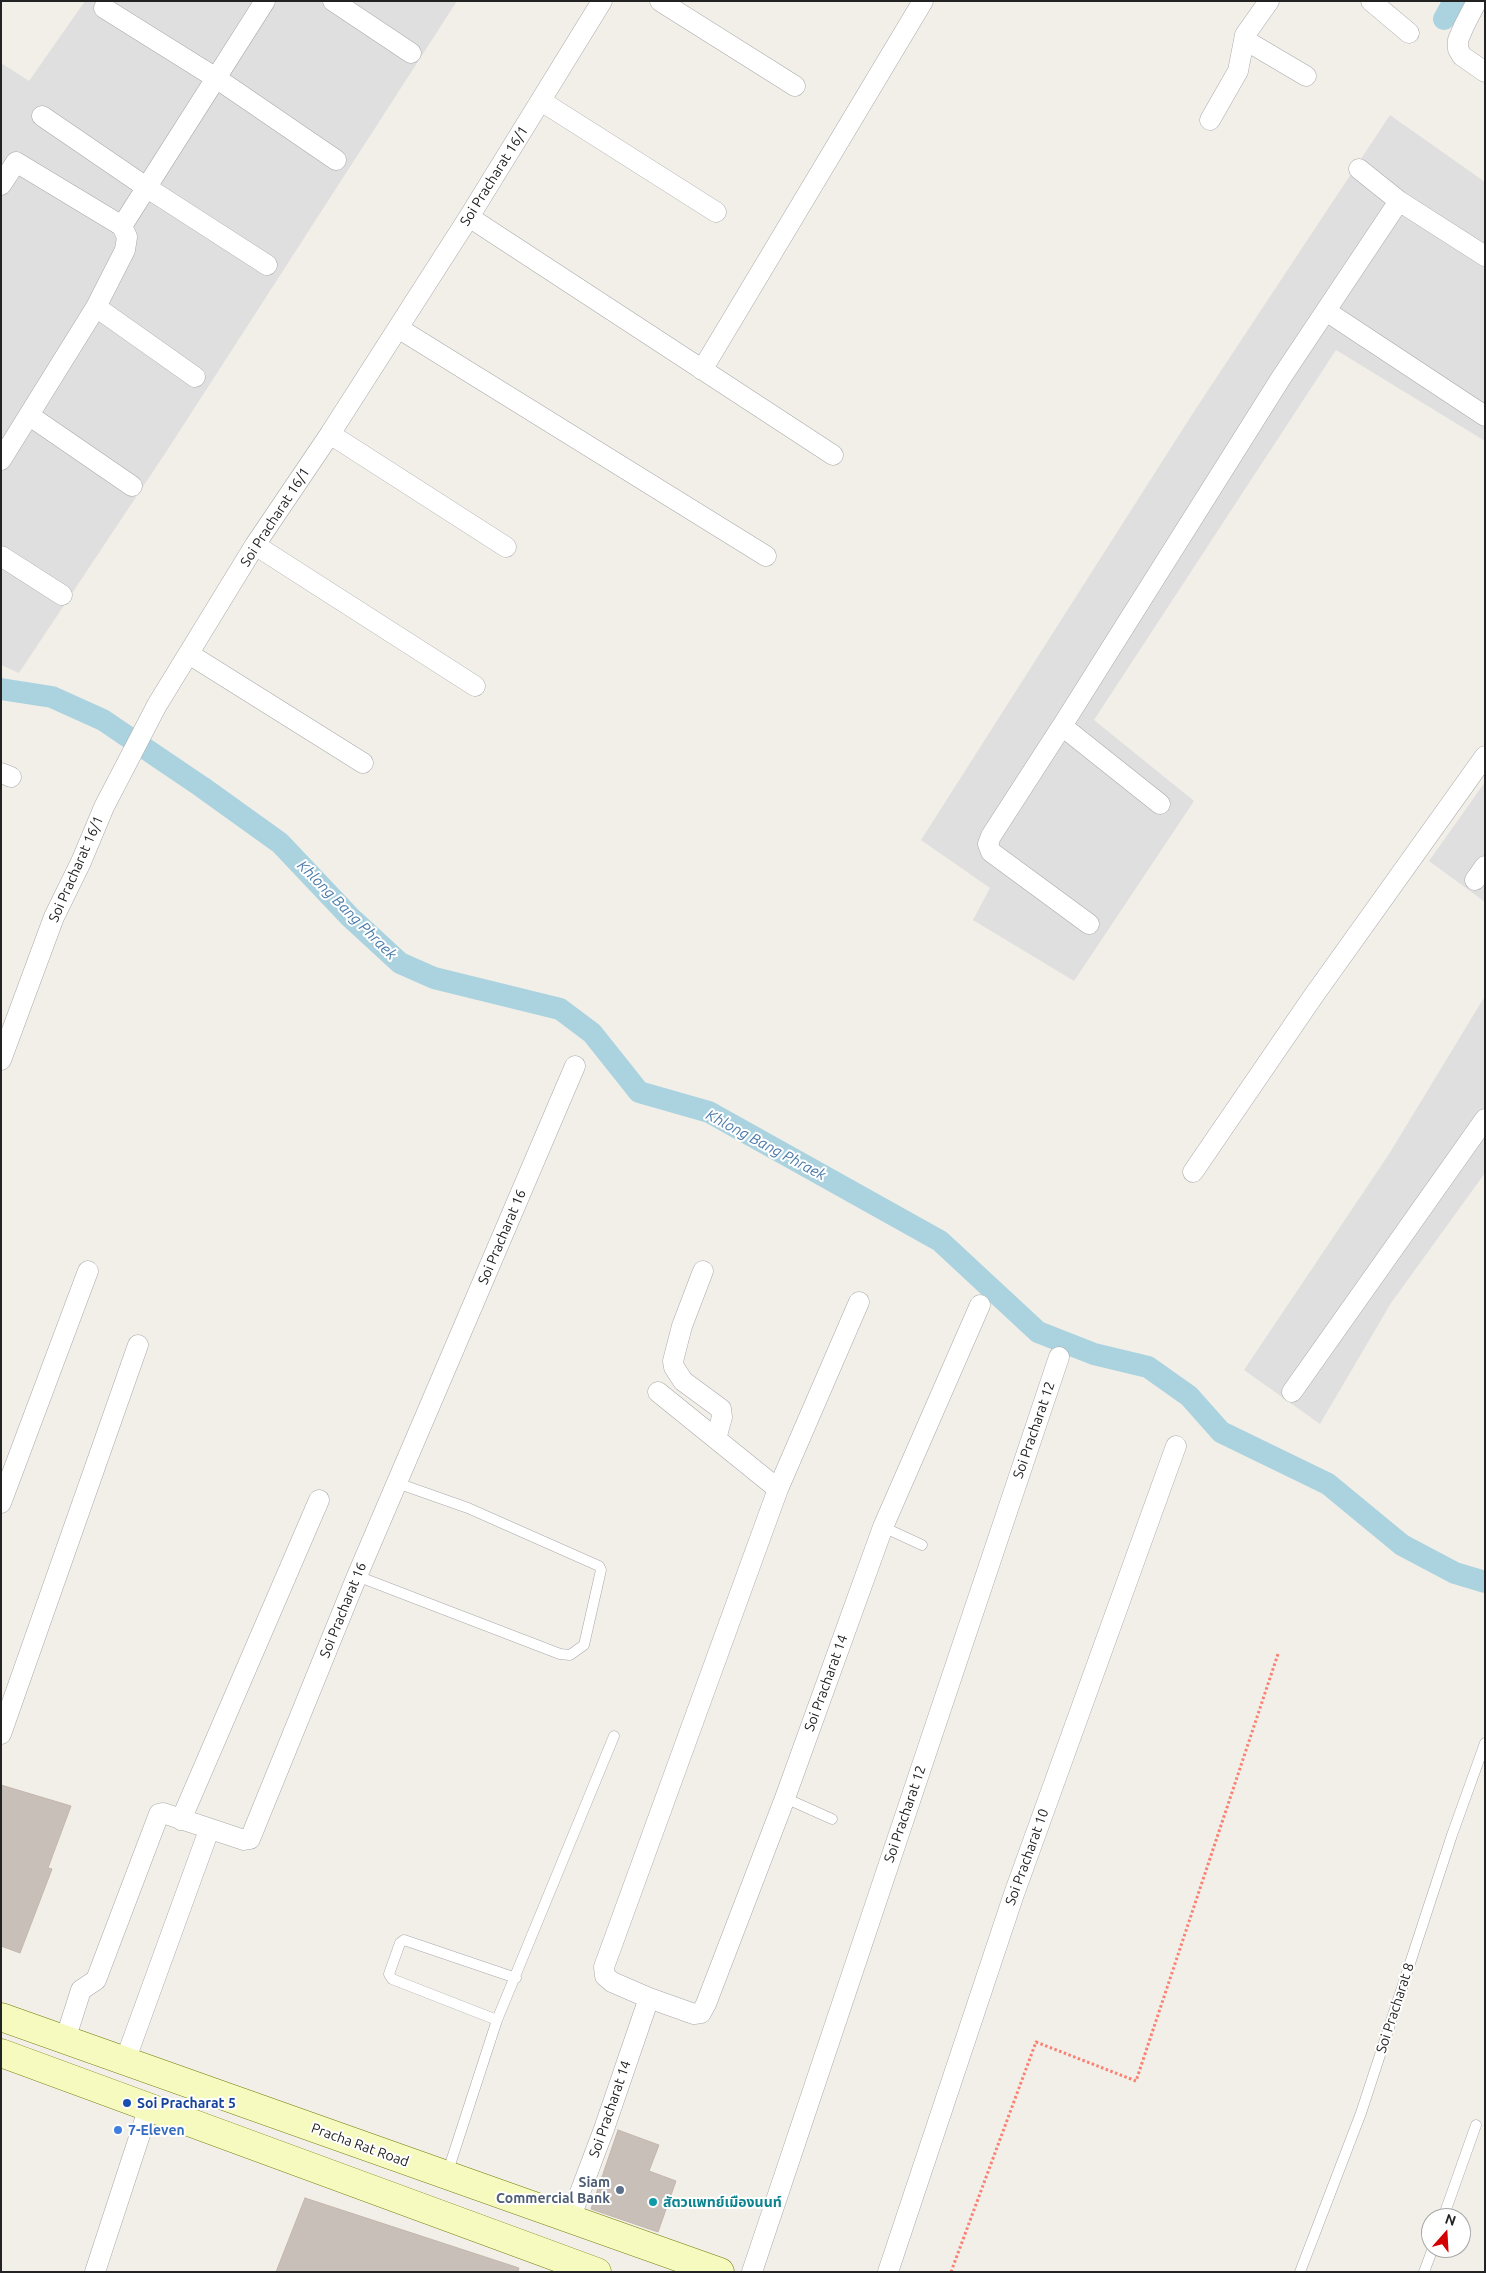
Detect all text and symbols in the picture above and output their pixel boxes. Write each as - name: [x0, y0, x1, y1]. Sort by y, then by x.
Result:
- street label: Soi Pracharat 16/1: [456, 123, 532, 229]
- street label: Soi Pracharat 16/1: [237, 464, 313, 570]
- street label: Soi Pracharat 16/1: [45, 813, 107, 925]
- water label: Khlong Bang Phraek: [294, 857, 400, 963]
- water label: Khlong Bang Phraek: [703, 1106, 829, 1184]
- street label: Soi Pracharat 16: [474, 1187, 530, 1287]
- street label: Soi Pracharat 12: [1010, 1379, 1058, 1481]
- street label: Soi Pracharat 16: [316, 1560, 370, 1660]
- street label: Soi Pracharat 14: [801, 1632, 851, 1734]
- street label: Soi Pracharat 12: [881, 1763, 929, 1865]
- street label: Soi Pracharat 10: [1002, 1806, 1052, 1908]
- street label: Soi Pracharat 8: [1373, 1961, 1417, 2055]
- street label: Soi Pracharat 14: [586, 2058, 634, 2160]
- place label: Soi Pracharat 5: [137, 2095, 236, 2111]
- marker: Soi Pracharat 5: [121, 2097, 133, 2109]
- street label: Pracha Rat Road: [309, 2120, 411, 2170]
- place label: 7-Eleven: [128, 2122, 185, 2138]
- marker: 7-Eleven: [112, 2124, 124, 2136]
- place label: Siam Commercial Bank: [496, 2174, 610, 2206]
- marker: Siam Commercial Bank: [614, 2184, 626, 2196]
- place label: สัตวแพทย์เมืองนนท์: [663, 2194, 782, 2210]
- marker: สัตวแพทย์เมืองนนท์: [647, 2196, 659, 2208]
- north arrow: [1421, 2208, 1471, 2258]
- text: N: [1443, 2210, 1458, 2229]

